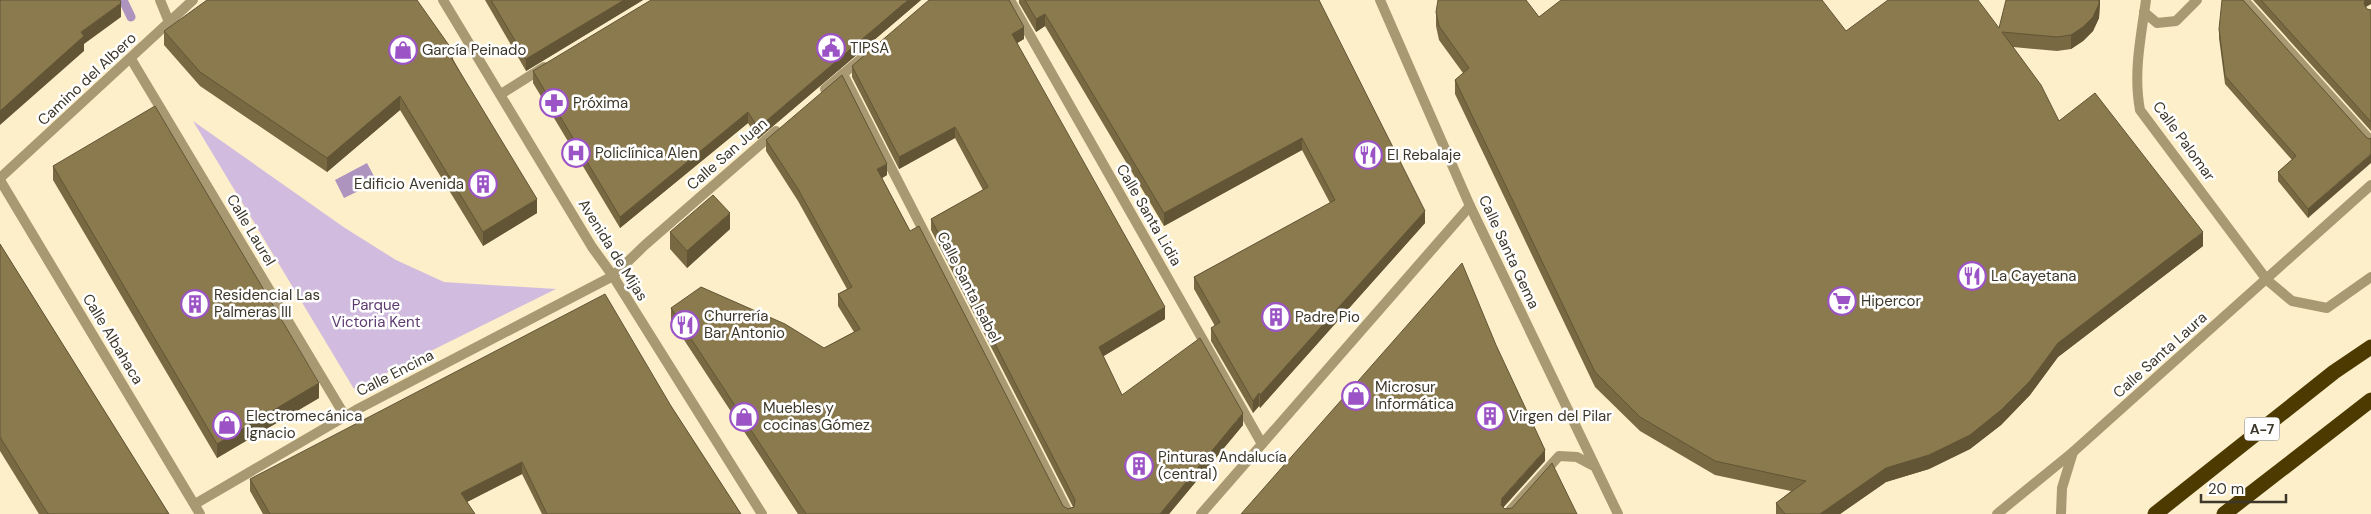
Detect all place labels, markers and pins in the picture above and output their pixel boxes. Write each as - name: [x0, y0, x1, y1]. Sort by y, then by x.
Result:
- public building icon: TIPSA: [816, 33, 846, 63]
- shop icon: García Peinado: [388, 35, 418, 65]
- place label: TIPSA: [850, 38, 889, 58]
- place label: García Peinado: [422, 40, 526, 60]
- pharmacy icon: Próxima: [539, 88, 569, 118]
- place label: Próxima: [573, 93, 628, 113]
- hospital icon: Policlínica Alen: [561, 138, 591, 168]
- restaurant icon: El Rebalaje: [1353, 140, 1383, 170]
- place label: Policlínica Alen: [595, 143, 698, 163]
- place label: El Rebalaje: [1387, 145, 1461, 165]
- building icon: Edificio Avenida: [468, 169, 498, 199]
- place label: Edificio Avenida: [354, 174, 464, 194]
- restaurant icon: La Cayetana: [1957, 261, 1987, 291]
- place label: La Cayetana: [1991, 266, 2076, 286]
- place label: Residencial Las Palmeras III: [214, 285, 320, 322]
- supermarket icon: Hipercor: [1827, 286, 1857, 316]
- building icon: Residencial Las Palmeras III: [180, 289, 210, 319]
- place label: Hipercor: [1861, 291, 1921, 311]
- building icon: Padre Pio: [1261, 302, 1291, 332]
- place label: Churrería Bar Antonio: [704, 306, 785, 343]
- place label: Padre Pio: [1295, 307, 1360, 327]
- restaurant icon: Churrería Bar Antonio: [670, 310, 700, 340]
- place label: Microsur Informática: [1375, 377, 1454, 414]
- shop icon: Microsur Informática: [1341, 381, 1371, 411]
- place label: Muebles y cocinas Gómez: [763, 398, 870, 435]
- building icon: Virgen del Pilar: [1475, 401, 1505, 431]
- shop icon: Muebles y cocinas Gómez: [729, 402, 759, 432]
- place label: Electromecánica Ignacio: [246, 406, 362, 443]
- place label: Virgen del Pilar: [1509, 406, 1612, 426]
- shop icon: Electromecánica Ignacio: [212, 410, 242, 440]
- place label: Pinturas Andalucía (central): [1158, 447, 1287, 484]
- building icon: Pinturas Andalucía (central): [1124, 451, 1154, 481]

